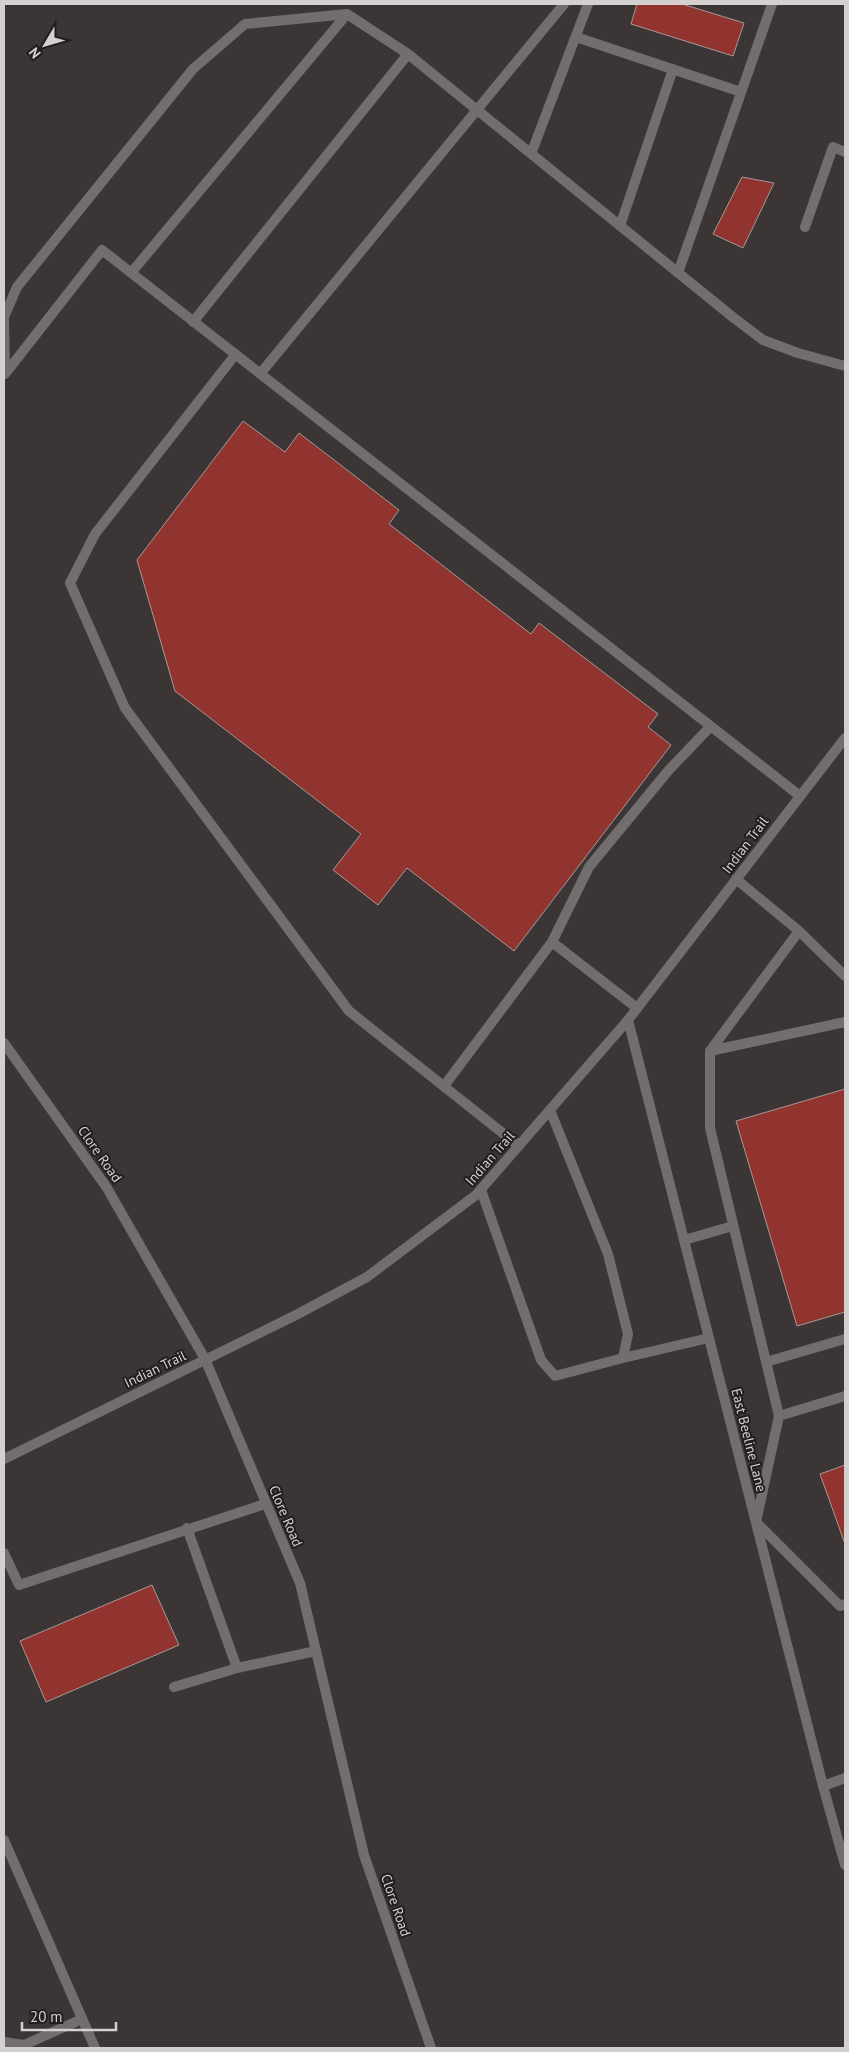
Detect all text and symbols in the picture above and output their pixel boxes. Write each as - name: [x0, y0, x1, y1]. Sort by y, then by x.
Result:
- north arrow: [20, 20, 70, 70]
- text: N: [25, 44, 45, 62]
- street label: Indian Trail: [718, 813, 772, 877]
- street label: Clore Road: [74, 1122, 126, 1186]
- street label: Indian Trail: [461, 1127, 519, 1189]
- street label: Indian Trail: [121, 1346, 189, 1392]
- street label: East Beeline Lane: [727, 1386, 771, 1494]
- street label: Clore Road: [265, 1483, 307, 1549]
- street label: Clore Road: [377, 1871, 415, 1939]
- scale bar: [22, 2000, 116, 2032]
- text: 20 m: [30, 2007, 63, 2026]

